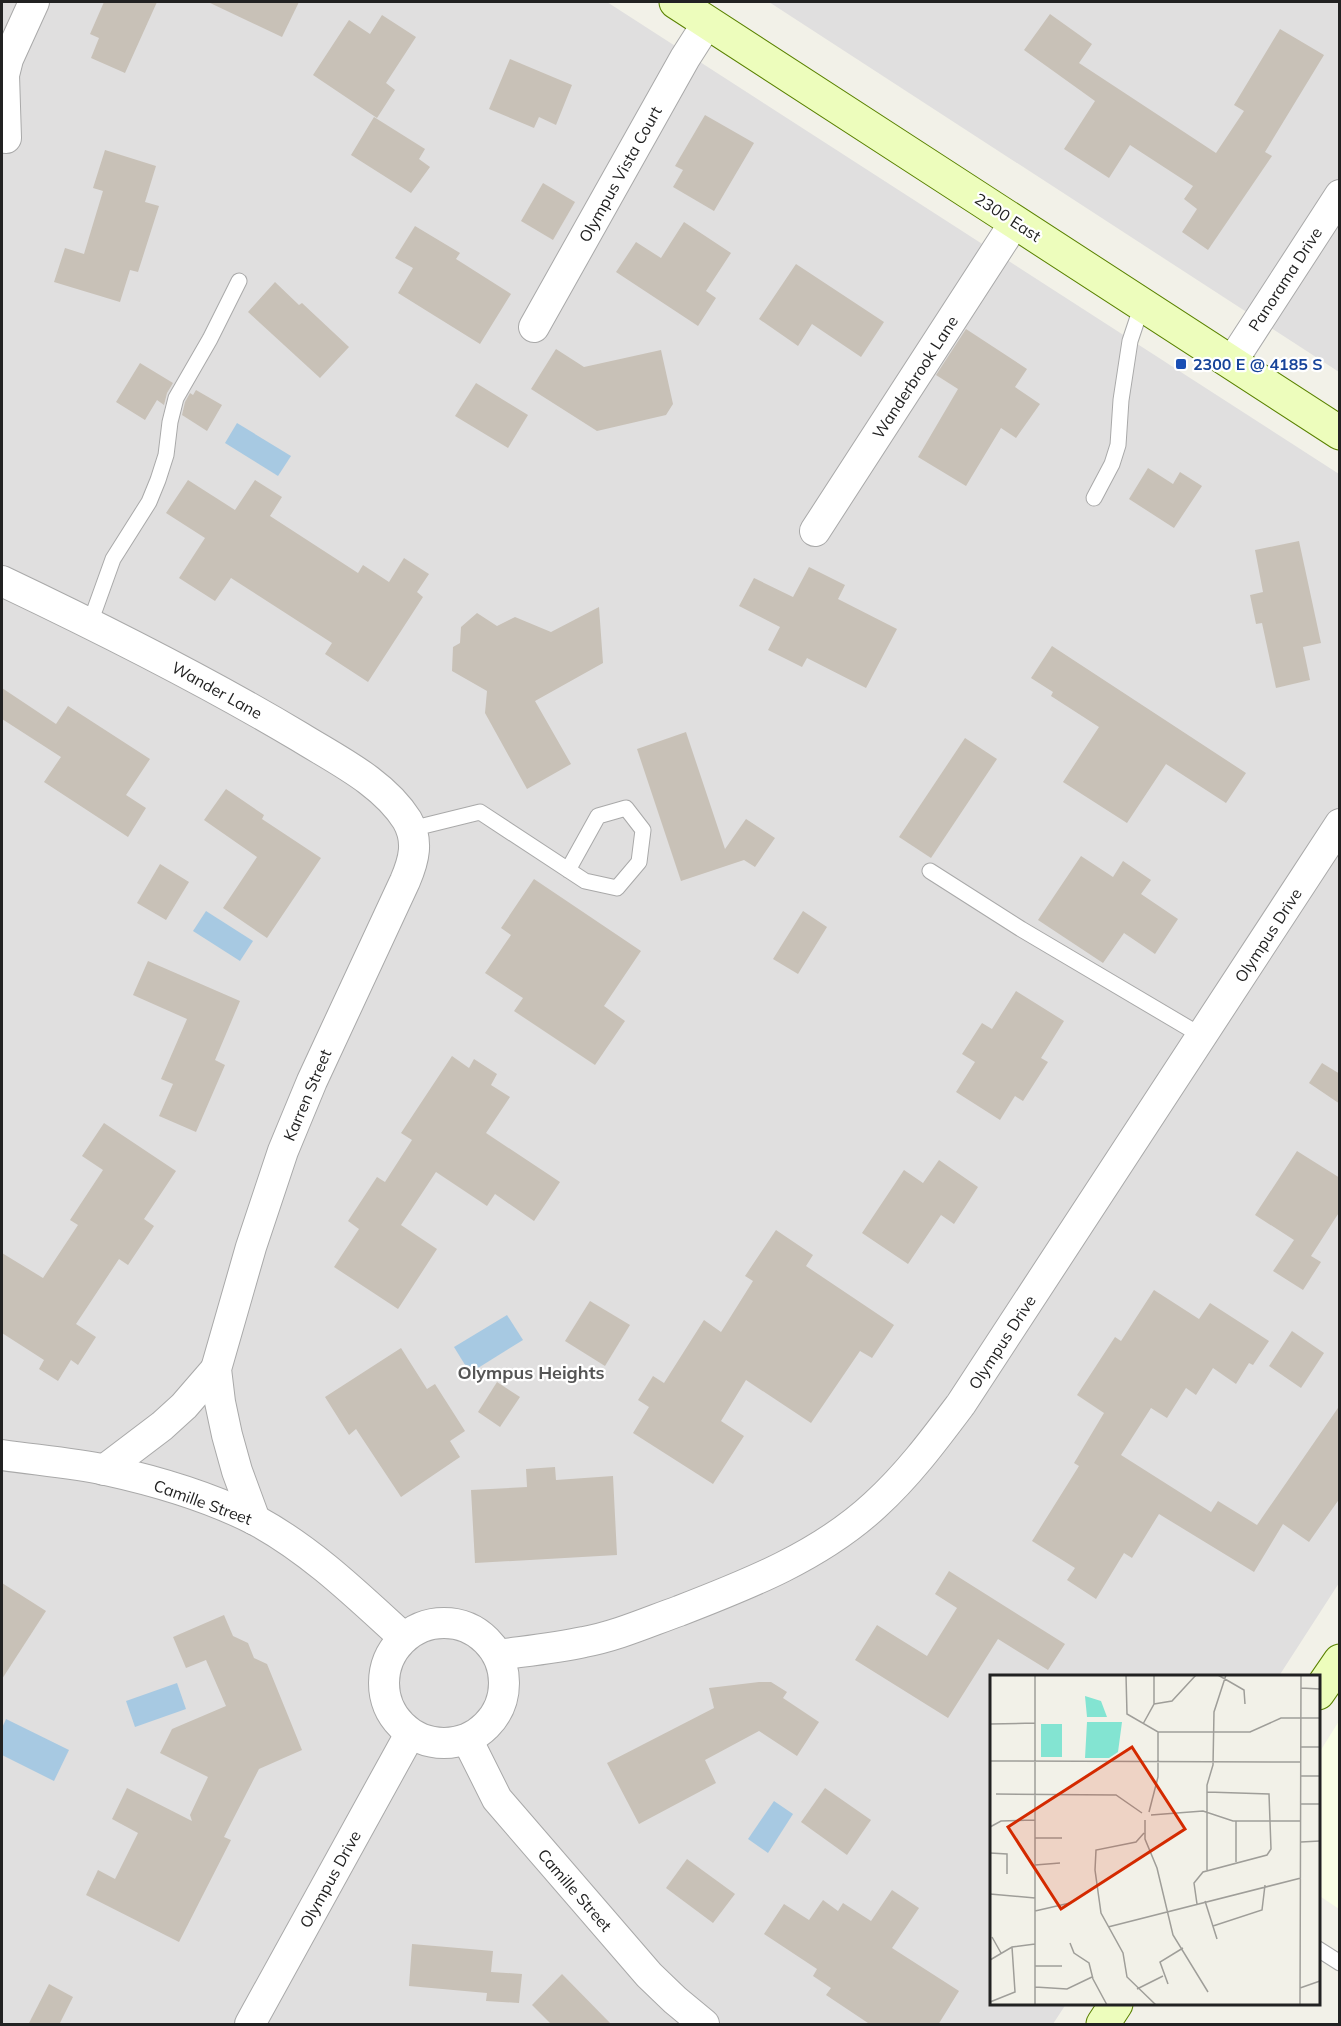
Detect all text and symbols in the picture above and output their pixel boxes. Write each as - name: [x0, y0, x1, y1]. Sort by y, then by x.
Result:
- street label: Olympus Vista Court: [574, 102, 666, 246]
- street label: 2300 East: [971, 188, 1045, 246]
- street label: Panorama Drive: [1244, 223, 1326, 335]
- street label: Wanderbrook Lane: [868, 312, 962, 442]
- place label: 2300 E @ 4185 S: [1193, 354, 1323, 374]
- marker: 2300 E @ 4185 S: [1174, 357, 1188, 371]
- street label: Wander Lane: [168, 657, 266, 723]
- street label: Olympus Drive: [1230, 884, 1306, 986]
- street label: Karren Street: [279, 1046, 335, 1144]
- street label: Olympus Drive: [964, 1291, 1040, 1393]
- district label: Olympus Heights: [457, 1361, 605, 1384]
- street label: Camille Street: [151, 1475, 255, 1529]
- inset map: [990, 1675, 1320, 2005]
- street label: Olympus Drive: [295, 1827, 365, 1931]
- street label: Camille Street: [534, 1845, 617, 1936]

